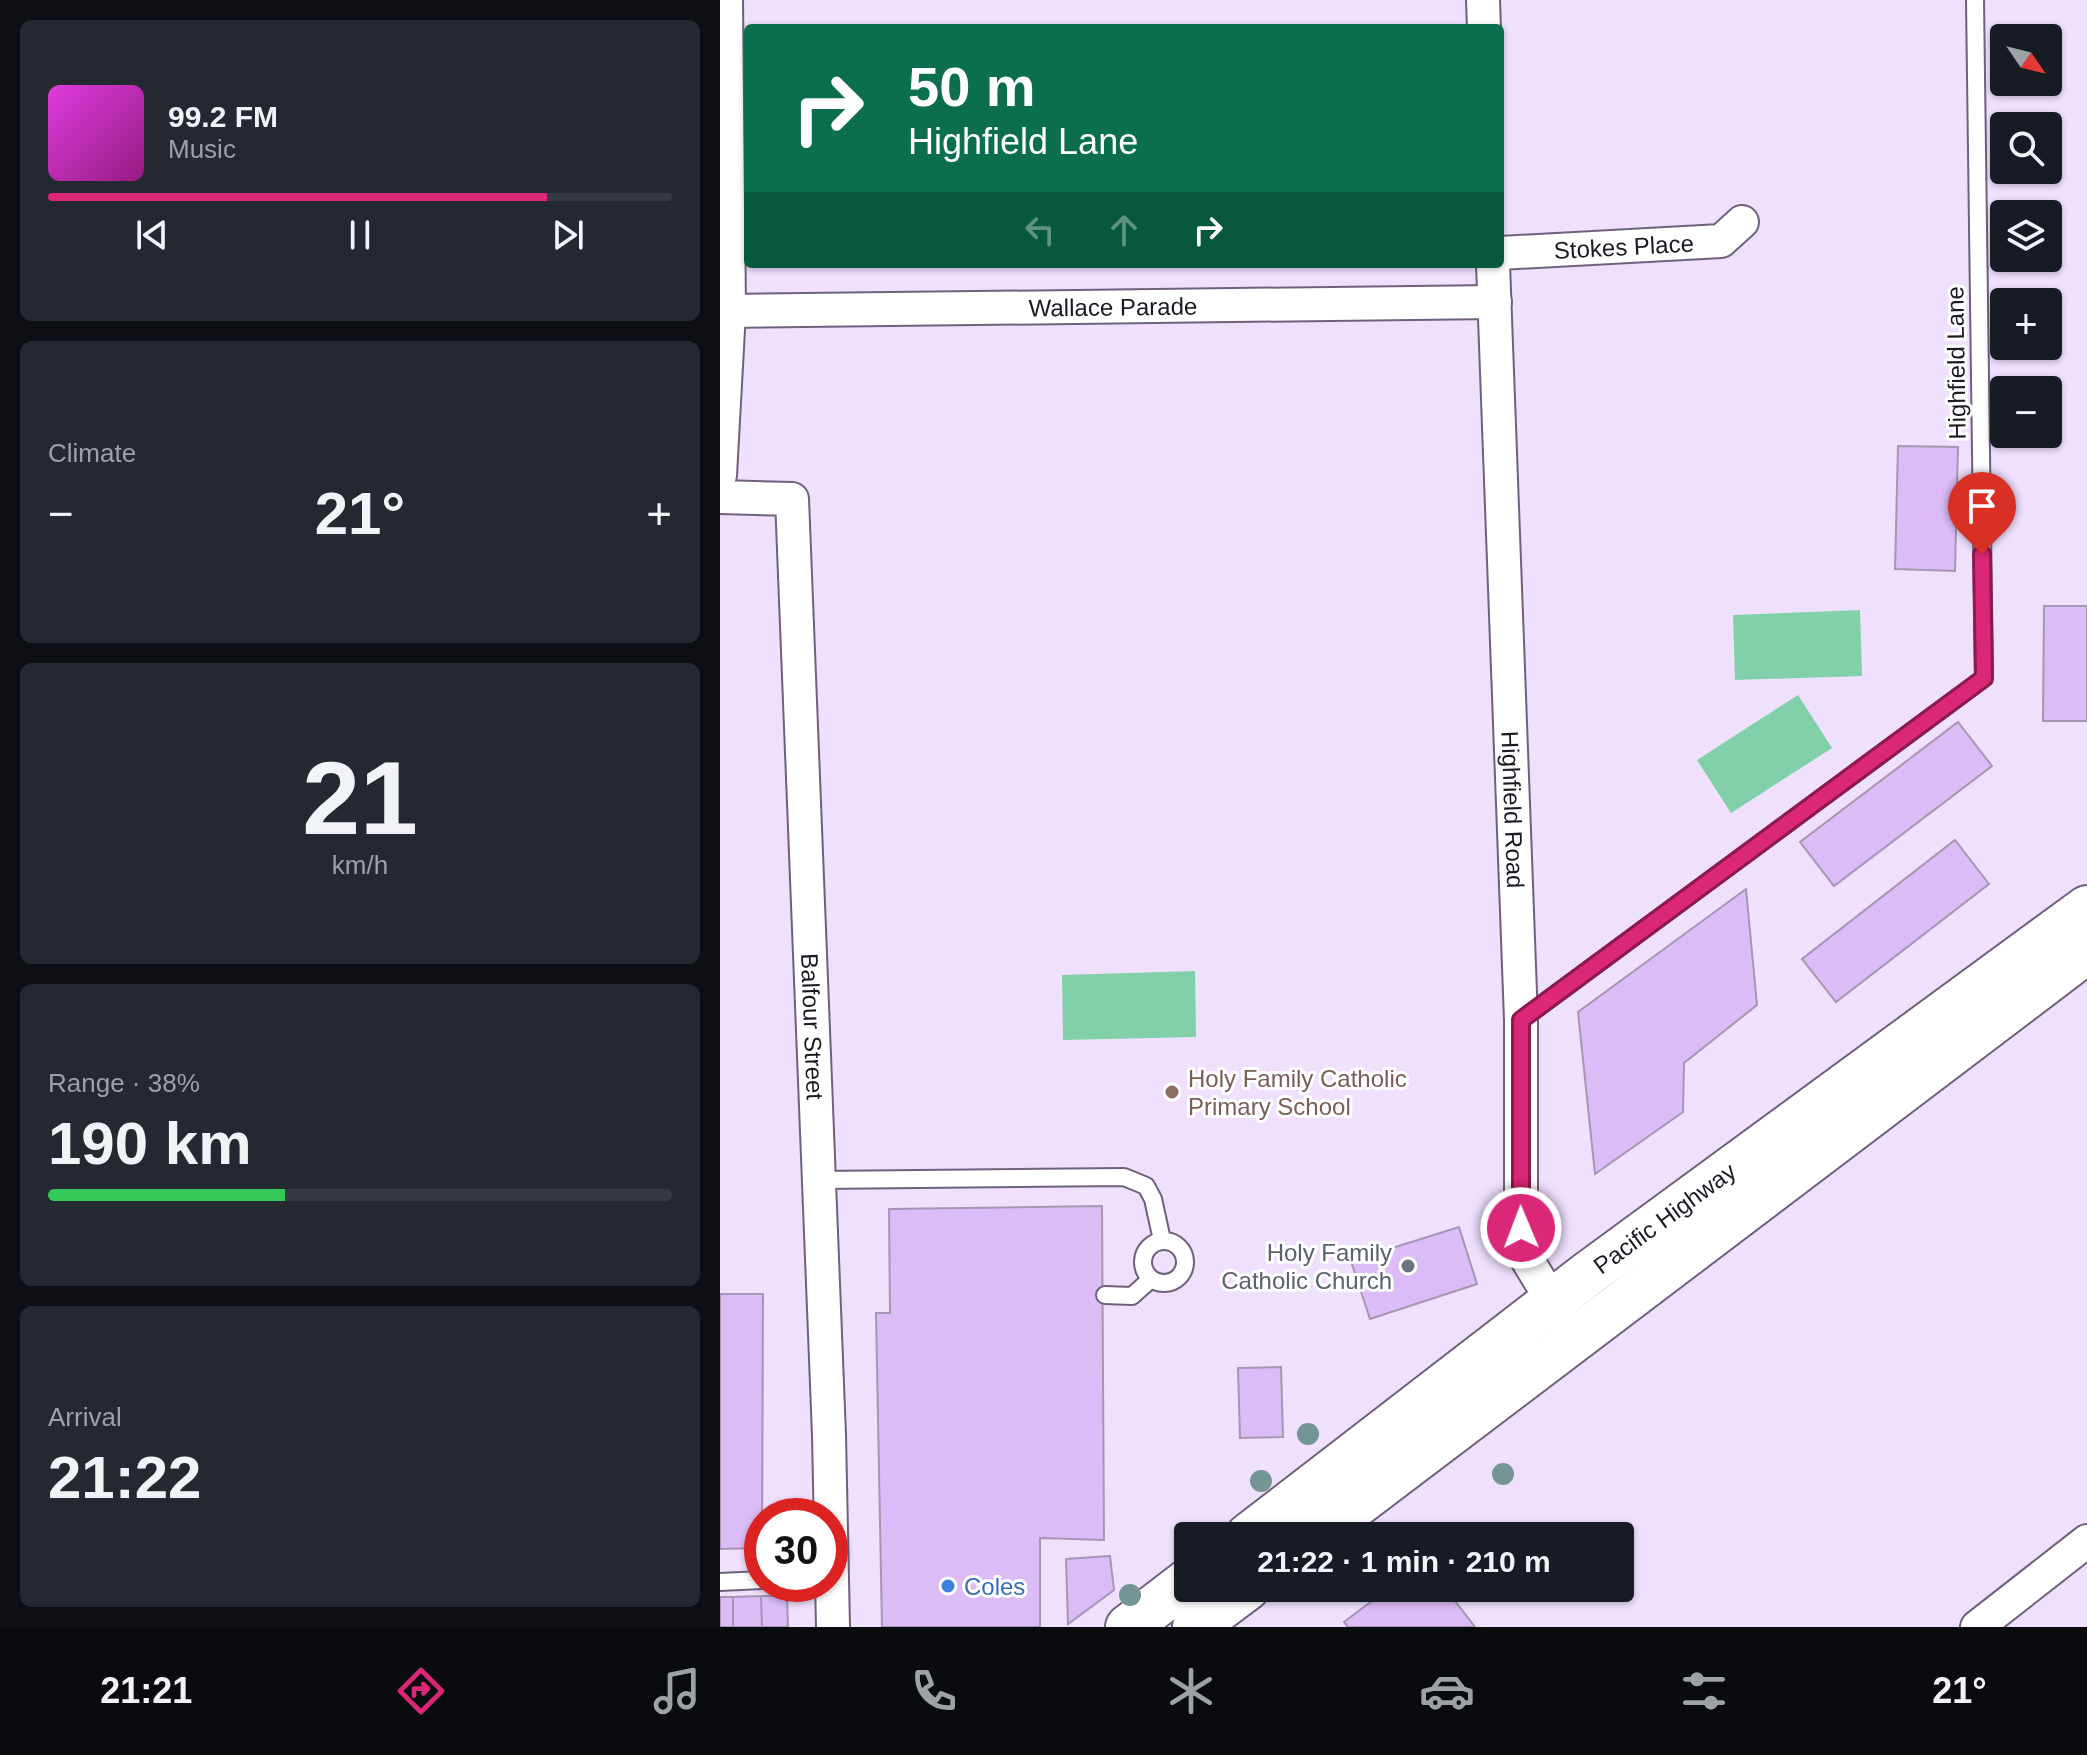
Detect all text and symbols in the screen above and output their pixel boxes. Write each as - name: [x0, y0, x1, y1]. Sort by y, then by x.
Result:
- north arrow: [1990, 24, 2062, 96]
- map controls: [1990, 24, 2062, 448]
- text: 50 m: [908, 55, 1036, 118]
- icon: right: [776, 56, 880, 160]
- text: 99.2 FM: [168, 100, 278, 133]
- button: search: [1990, 112, 2062, 184]
- text: Highfield Lane: [908, 121, 1138, 162]
- text: Music: [168, 134, 236, 164]
- button: layers: [1990, 200, 2062, 272]
- icon: left: [1018, 208, 1062, 252]
- icon: ahead: [1102, 208, 1146, 252]
- icon: right: [1186, 208, 1230, 252]
- icon: previous: [130, 213, 174, 257]
- icon: pause: [338, 213, 382, 257]
- icon: next: [546, 213, 590, 257]
- street label: Stokes Place: [1553, 229, 1695, 264]
- street label: Highfield Lane: [1941, 286, 1971, 440]
- button: +: [1990, 288, 2062, 360]
- street label: Wallace Parade: [1028, 292, 1197, 321]
- button: −: [1990, 376, 2062, 448]
- text: Climate: [48, 438, 136, 468]
- pin: [1948, 472, 2016, 554]
- text: 21°: [315, 480, 405, 547]
- icon: arrive: [1960, 484, 2004, 528]
- text: −: [48, 489, 74, 538]
- text: +: [646, 489, 672, 538]
- street label: Highfield Road: [1497, 730, 1530, 889]
- text: 21: [302, 740, 418, 856]
- text: km/h: [332, 850, 388, 880]
- street label: Balfour Street: [796, 953, 829, 1101]
- place label: Holy Family Catholic Primary School: [1188, 1065, 1407, 1120]
- text: Range · 38%: [48, 1068, 200, 1098]
- marker: Holy Family Catholic Primary School: [1163, 1083, 1181, 1101]
- text: 190 km: [48, 1110, 252, 1177]
- street label: Pacific Highway: [1588, 1157, 1741, 1279]
- position arrow: [1479, 1186, 1563, 1270]
- place label: Holy Family Catholic Church: [1221, 1239, 1392, 1294]
- marker: Holy Family Catholic Church: [1399, 1257, 1417, 1275]
- text: Arrival: [48, 1402, 122, 1432]
- text: 21:22: [48, 1444, 201, 1511]
- speed limit sign: 30: [744, 1498, 848, 1602]
- text: 21:22 · 1 min · 210 m: [1257, 1545, 1551, 1578]
- place label: Coles: [964, 1573, 1025, 1600]
- marker: Coles: [939, 1577, 957, 1595]
- icon: directions: [393, 1663, 449, 1719]
- icon: music: [649, 1663, 705, 1719]
- icon: phone: [906, 1663, 962, 1719]
- icon: climate: [1163, 1663, 1219, 1719]
- icon: car: [1419, 1663, 1475, 1719]
- icon: filters: [1676, 1663, 1732, 1719]
- text: 21:21: [100, 1670, 192, 1711]
- text: 21°: [1932, 1670, 1987, 1711]

